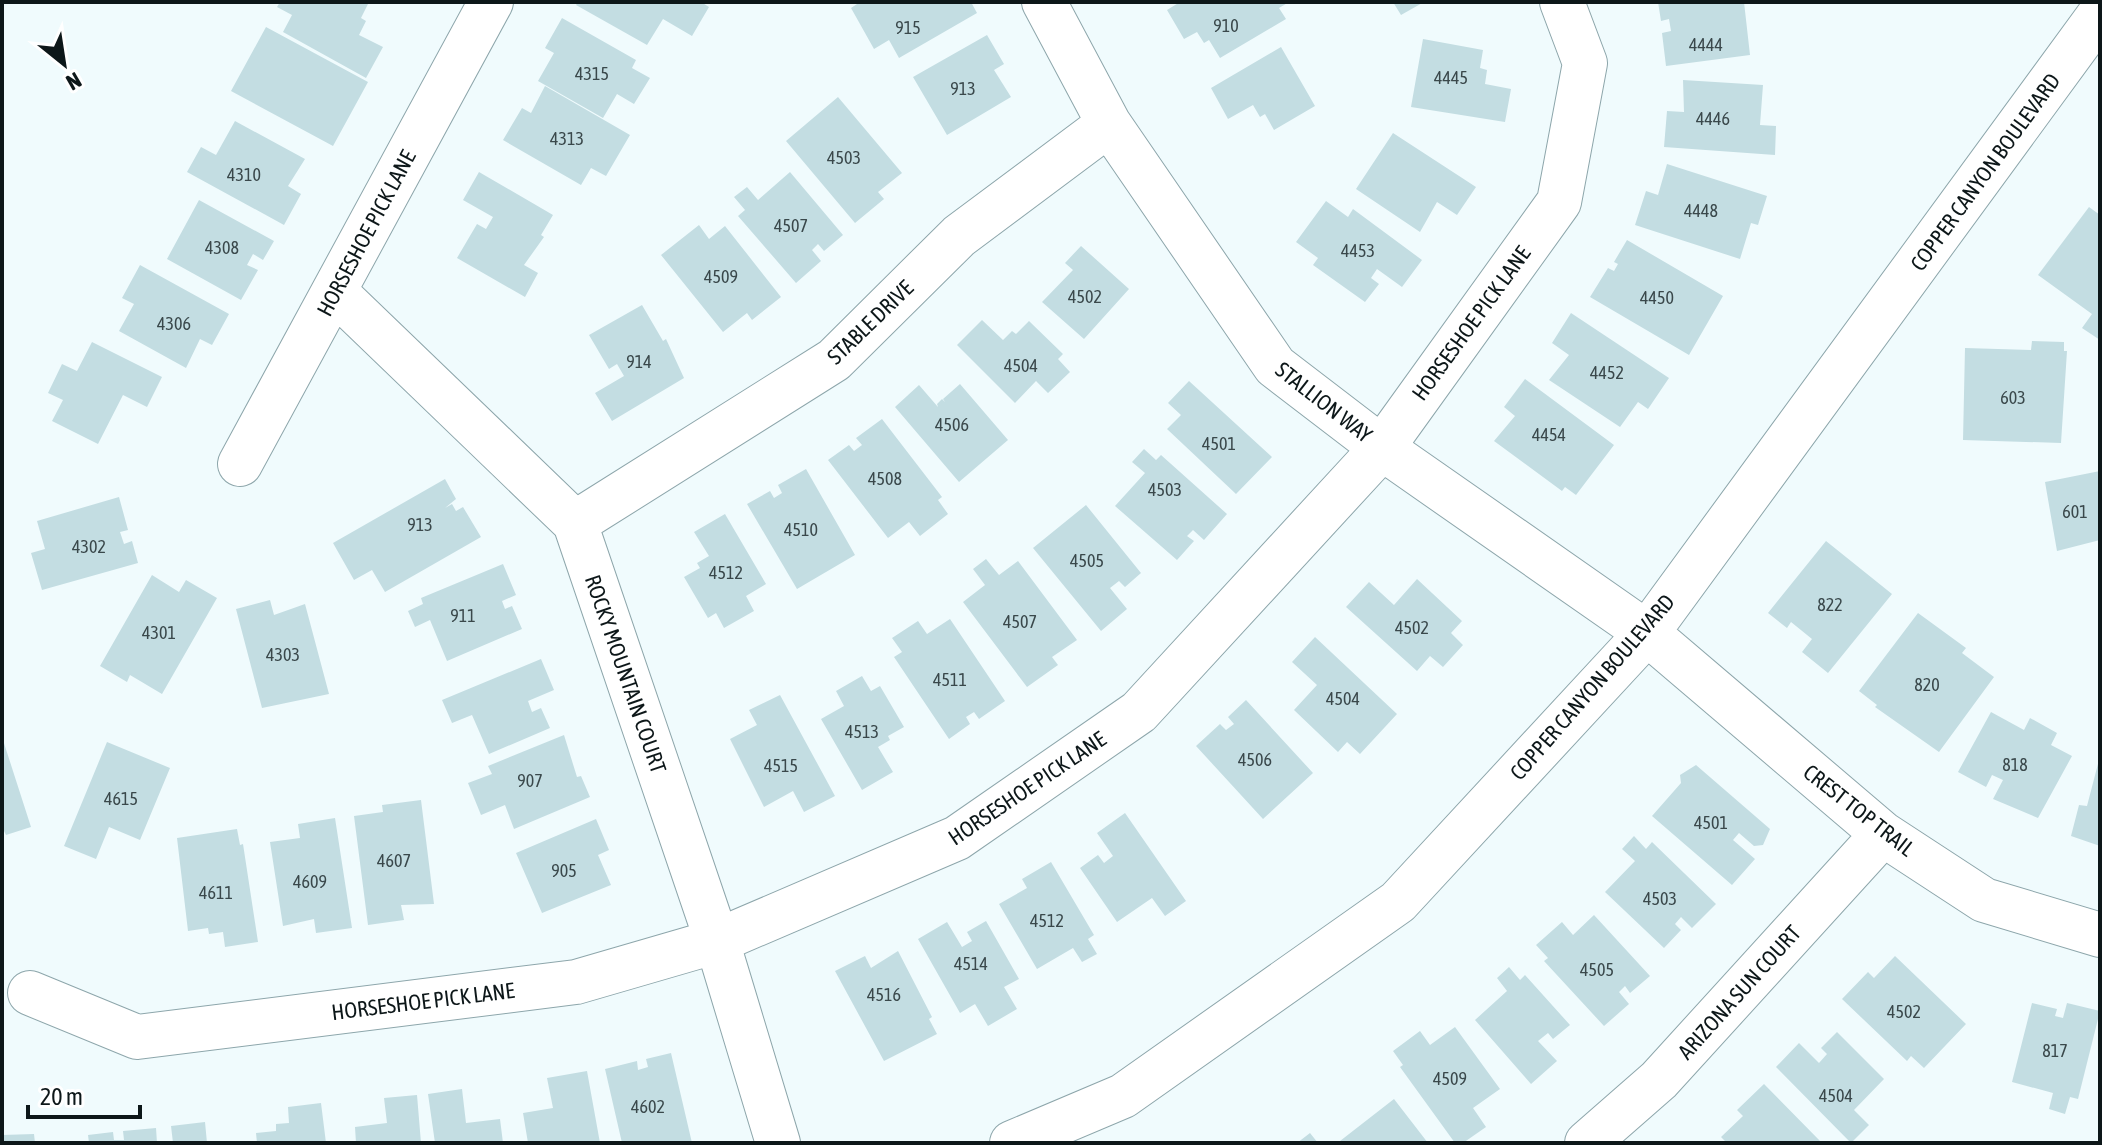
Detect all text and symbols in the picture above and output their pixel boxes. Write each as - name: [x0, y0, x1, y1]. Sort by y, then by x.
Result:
- house number: 910: [1213, 15, 1239, 36]
- house number: 915: [895, 17, 921, 38]
- north arrow: [24, 24, 104, 104]
- house number: 4444: [1689, 34, 1723, 55]
- house number: 4315: [575, 63, 609, 84]
- text: N: [62, 67, 86, 96]
- house number: 4445: [1434, 67, 1468, 88]
- street label: COPPER CANYON BOULEVARD: [1905, 68, 2065, 276]
- house number: 913: [950, 78, 976, 99]
- house number: 4446: [1696, 108, 1730, 129]
- house number: 4313: [550, 128, 584, 149]
- street label: HORSESHOE PICK LANE: [311, 145, 421, 320]
- house number: 4503: [827, 147, 861, 168]
- house number: 4310: [227, 164, 261, 185]
- house number: 4448: [1684, 200, 1718, 221]
- house number: 4507: [774, 215, 808, 236]
- house number: 4308: [205, 237, 239, 258]
- house number: 4453: [1341, 240, 1375, 261]
- street label: HORSESHOE PICK LANE: [1406, 240, 1536, 405]
- house number: 4509: [704, 266, 738, 287]
- street label: STABLE DRIVE: [822, 274, 919, 369]
- house number: 4502: [1068, 286, 1102, 307]
- house number: 4450: [1640, 287, 1674, 308]
- house number: 4306: [157, 313, 191, 334]
- house number: 914: [626, 351, 652, 372]
- house number: 4504: [1004, 355, 1038, 376]
- street label: STALLION WAY: [1271, 356, 1378, 448]
- house number: 4452: [1590, 362, 1624, 383]
- house number: 603: [2000, 387, 2026, 408]
- house number: 4506: [935, 414, 969, 435]
- house number: 4454: [1532, 424, 1566, 445]
- house number: 4501: [1202, 433, 1236, 454]
- house number: 4508: [868, 468, 902, 489]
- house number: 4503: [1148, 479, 1182, 500]
- house number: 601: [2062, 501, 2088, 522]
- house number: 913: [407, 514, 433, 535]
- house number: 4510: [784, 519, 818, 540]
- house number: 4302: [72, 536, 106, 557]
- house number: 4505: [1070, 550, 1104, 571]
- house number: 4512: [709, 562, 743, 583]
- street label: ROCKY MOUNTAIN COURT: [580, 572, 672, 777]
- street label: COPPER CANYON BOULEVARD: [1504, 589, 1680, 785]
- house number: 822: [1817, 594, 1843, 615]
- house number: 911: [450, 605, 476, 626]
- house number: 4507: [1003, 611, 1037, 632]
- house number: 4502: [1395, 617, 1429, 638]
- house number: 4301: [142, 622, 176, 643]
- house number: 4303: [266, 644, 300, 665]
- house number: 4511: [933, 669, 967, 690]
- house number: 820: [1914, 674, 1940, 695]
- house number: 4504: [1326, 688, 1360, 709]
- house number: 4513: [845, 721, 879, 742]
- street label: HORSESHOE PICK LANE: [943, 725, 1111, 850]
- house number: 4506: [1238, 749, 1272, 770]
- house number: 818: [2002, 754, 2028, 775]
- house number: 4515: [764, 755, 798, 776]
- street label: CREST TOP TRAIL: [1798, 759, 1920, 862]
- house number: 907: [517, 770, 543, 791]
- house number: 4615: [104, 788, 138, 809]
- house number: 4501: [1694, 812, 1728, 833]
- house number: 4607: [377, 850, 411, 871]
- house number: 905: [551, 860, 577, 881]
- house number: 4609: [293, 871, 327, 892]
- house number: 4611: [199, 882, 233, 903]
- house number: 4503: [1643, 888, 1677, 909]
- house number: 4512: [1030, 910, 1064, 931]
- street label: ARIZONA SUN COURT: [1672, 919, 1806, 1064]
- house number: 4514: [954, 953, 988, 974]
- house number: 4505: [1580, 959, 1614, 980]
- street label: HORSESHOE PICK LANE: [330, 977, 517, 1025]
- house number: 4516: [867, 984, 901, 1005]
- house number: 4502: [1887, 1001, 1921, 1022]
- house number: 817: [2042, 1040, 2068, 1061]
- house number: 4509: [1433, 1068, 1467, 1089]
- scale bar: [28, 1069, 140, 1119]
- text: 20 m: [40, 1083, 83, 1110]
- house number: 4504: [1819, 1085, 1853, 1106]
- house number: 4602: [631, 1096, 665, 1117]

